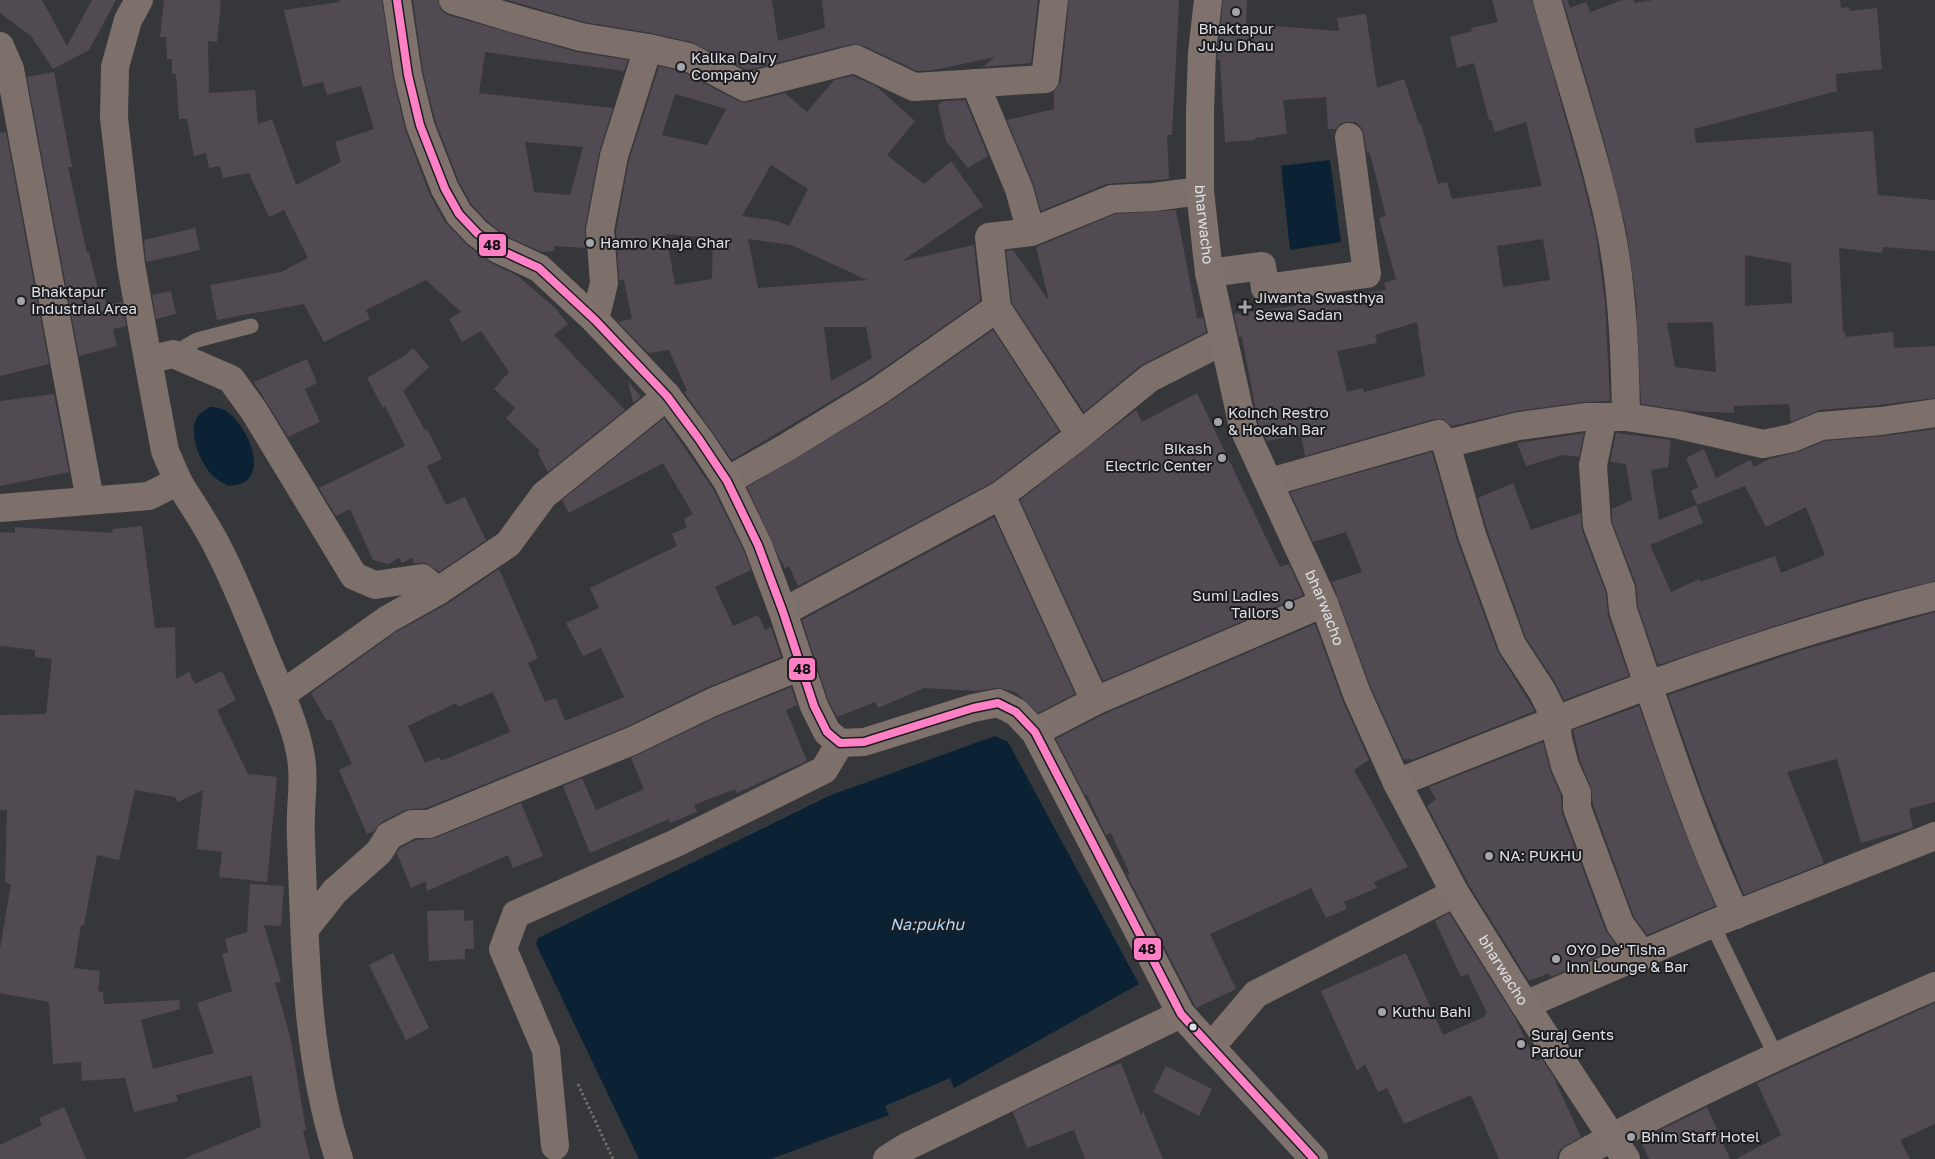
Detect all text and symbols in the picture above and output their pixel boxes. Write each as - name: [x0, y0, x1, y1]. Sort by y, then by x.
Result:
- marker: Bhaktapur JuJu Dhau: [1230, 6, 1242, 18]
- place label: Bhaktapur JuJu Dhau: [1198, 19, 1274, 54]
- place label: Kalika Dairy Company: [691, 48, 777, 83]
- marker: Kalika Dairy Company: [675, 61, 687, 73]
- street label: bharwacho: [1192, 185, 1218, 265]
- line badge: 48: [478, 233, 507, 257]
- place label: Hamro Khaja Ghar: [600, 233, 730, 251]
- text: 48: [483, 236, 501, 253]
- marker: Hamro Khaja Ghar: [584, 237, 596, 249]
- place label: Bhaktapur Industrial Area: [31, 282, 137, 317]
- place label: Jiwanta Swasthya Sewa Sadan: [1255, 288, 1384, 323]
- marker: Bhaktapur Industrial Area: [15, 295, 27, 307]
- marker: Jiwanta Swasthya Sewa Sadan: [1239, 301, 1251, 313]
- place label: Koinch Restro & Hookah Bar: [1228, 403, 1329, 438]
- marker: Koinch Restro & Hookah Bar: [1212, 416, 1224, 428]
- place label: Bikash Electric Center: [1105, 439, 1212, 474]
- marker: Bikash Electric Center: [1216, 452, 1228, 464]
- street label: bharwacho: [1302, 567, 1349, 648]
- place label: Sumi Ladies Tailors: [1192, 586, 1279, 621]
- marker: Sumi Ladies Tailors: [1283, 599, 1295, 611]
- line badge: 48: [788, 657, 816, 681]
- text: 48: [793, 660, 811, 677]
- place label: NA: PUKHU: [1499, 846, 1582, 864]
- marker: NA: PUKHU: [1483, 850, 1495, 862]
- water label: Na:pukhu: [890, 914, 965, 934]
- street label: bharwacho: [1475, 931, 1533, 1008]
- line badge: 48: [1133, 937, 1162, 961]
- text: 48: [1138, 940, 1156, 957]
- place label: OYO De' Tisha Inn Lounge & Bar: [1566, 940, 1689, 975]
- marker: OYO De' Tisha Inn Lounge & Bar: [1550, 953, 1562, 965]
- place label: Kuthu Bahi: [1392, 1002, 1471, 1020]
- marker: Kuthu Bahi: [1376, 1006, 1388, 1018]
- unlabelled marker: [1188, 1022, 1198, 1032]
- place label: Suraj Gents Parlour: [1531, 1025, 1614, 1060]
- marker: Suraj Gents Parlour: [1515, 1038, 1527, 1050]
- place label: Bhim Staff Hotel: [1641, 1127, 1760, 1145]
- marker: Bhim Staff Hotel: [1625, 1131, 1637, 1143]

